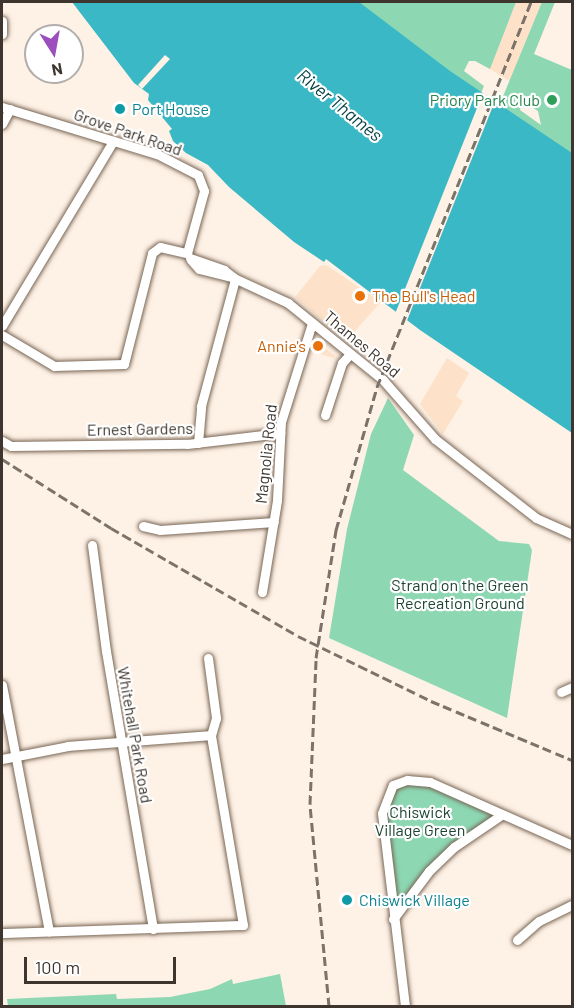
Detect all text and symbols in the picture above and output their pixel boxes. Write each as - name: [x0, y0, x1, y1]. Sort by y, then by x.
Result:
- north arrow: [24, 24, 84, 84]
- text: N: [50, 60, 64, 81]
- water label: River Thames: [293, 64, 387, 146]
- place label: Priory Park Club: [430, 90, 540, 110]
- marker: Priory Park Club: [545, 93, 559, 107]
- place label: Port House: [132, 99, 209, 119]
- marker: Port House: [113, 102, 127, 116]
- street label: Grove Park Road: [71, 105, 185, 159]
- place label: The Bull's Head: [372, 286, 475, 306]
- marker: The Bull's Head: [353, 289, 367, 303]
- street label: Thames Road: [320, 307, 404, 381]
- place label: Annie's: [257, 336, 306, 356]
- marker: Annie's: [311, 339, 325, 353]
- street label: Magnolia Road: [251, 403, 281, 505]
- street label: Ernest Gardens: [87, 418, 193, 440]
- park label: Strand on the Green Recreation Ground: [391, 575, 529, 613]
- street label: Whitehall Park Road: [114, 665, 156, 805]
- park label: Chiswick Village Green: [375, 802, 465, 840]
- place label: Chiswick Village: [359, 890, 470, 910]
- marker: Chiswick Village: [340, 893, 354, 907]
- scale bar: [27, 945, 178, 983]
- text: 100 m: [35, 956, 80, 978]

